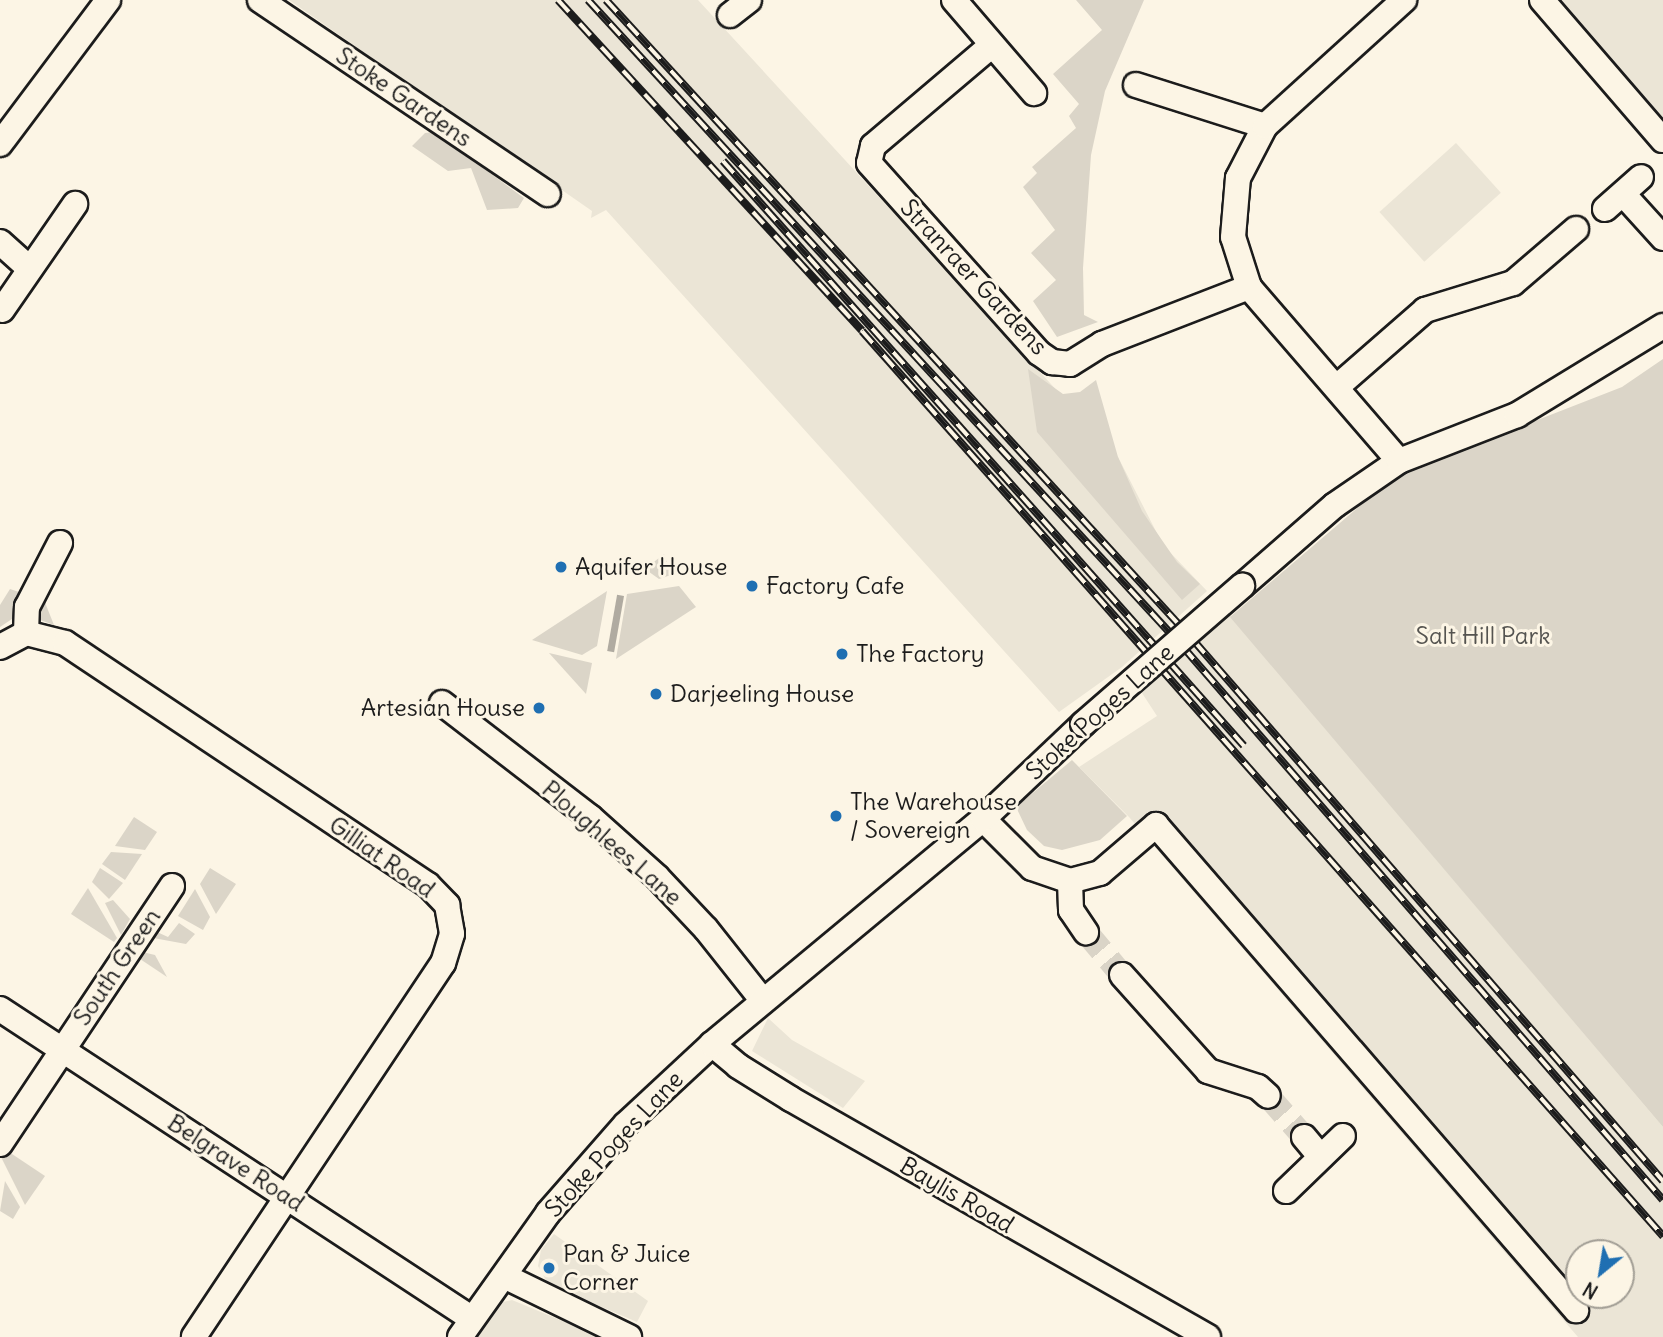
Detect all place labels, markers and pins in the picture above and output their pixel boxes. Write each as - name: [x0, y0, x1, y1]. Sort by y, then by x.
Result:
- place label: Aquifer House: [575, 553, 727, 581]
- marker: Aquifer House: [553, 559, 569, 575]
- place label: Factory Cafe: [766, 572, 904, 600]
- marker: Factory Cafe: [744, 578, 760, 594]
- place label: The Factory: [856, 640, 984, 668]
- marker: The Factory: [834, 646, 850, 662]
- place label: Darjeeling House: [670, 680, 854, 708]
- marker: Darjeeling House: [648, 686, 664, 702]
- place label: Artesian House: [361, 694, 525, 722]
- marker: Artesian House: [531, 700, 547, 716]
- place label: The Warehouse / Sovereign: [850, 788, 1017, 844]
- marker: The Warehouse / Sovereign: [828, 808, 844, 824]
- place label: Pan & Juice Corner: [563, 1240, 691, 1296]
- marker: Pan & Juice Corner: [541, 1260, 557, 1276]

